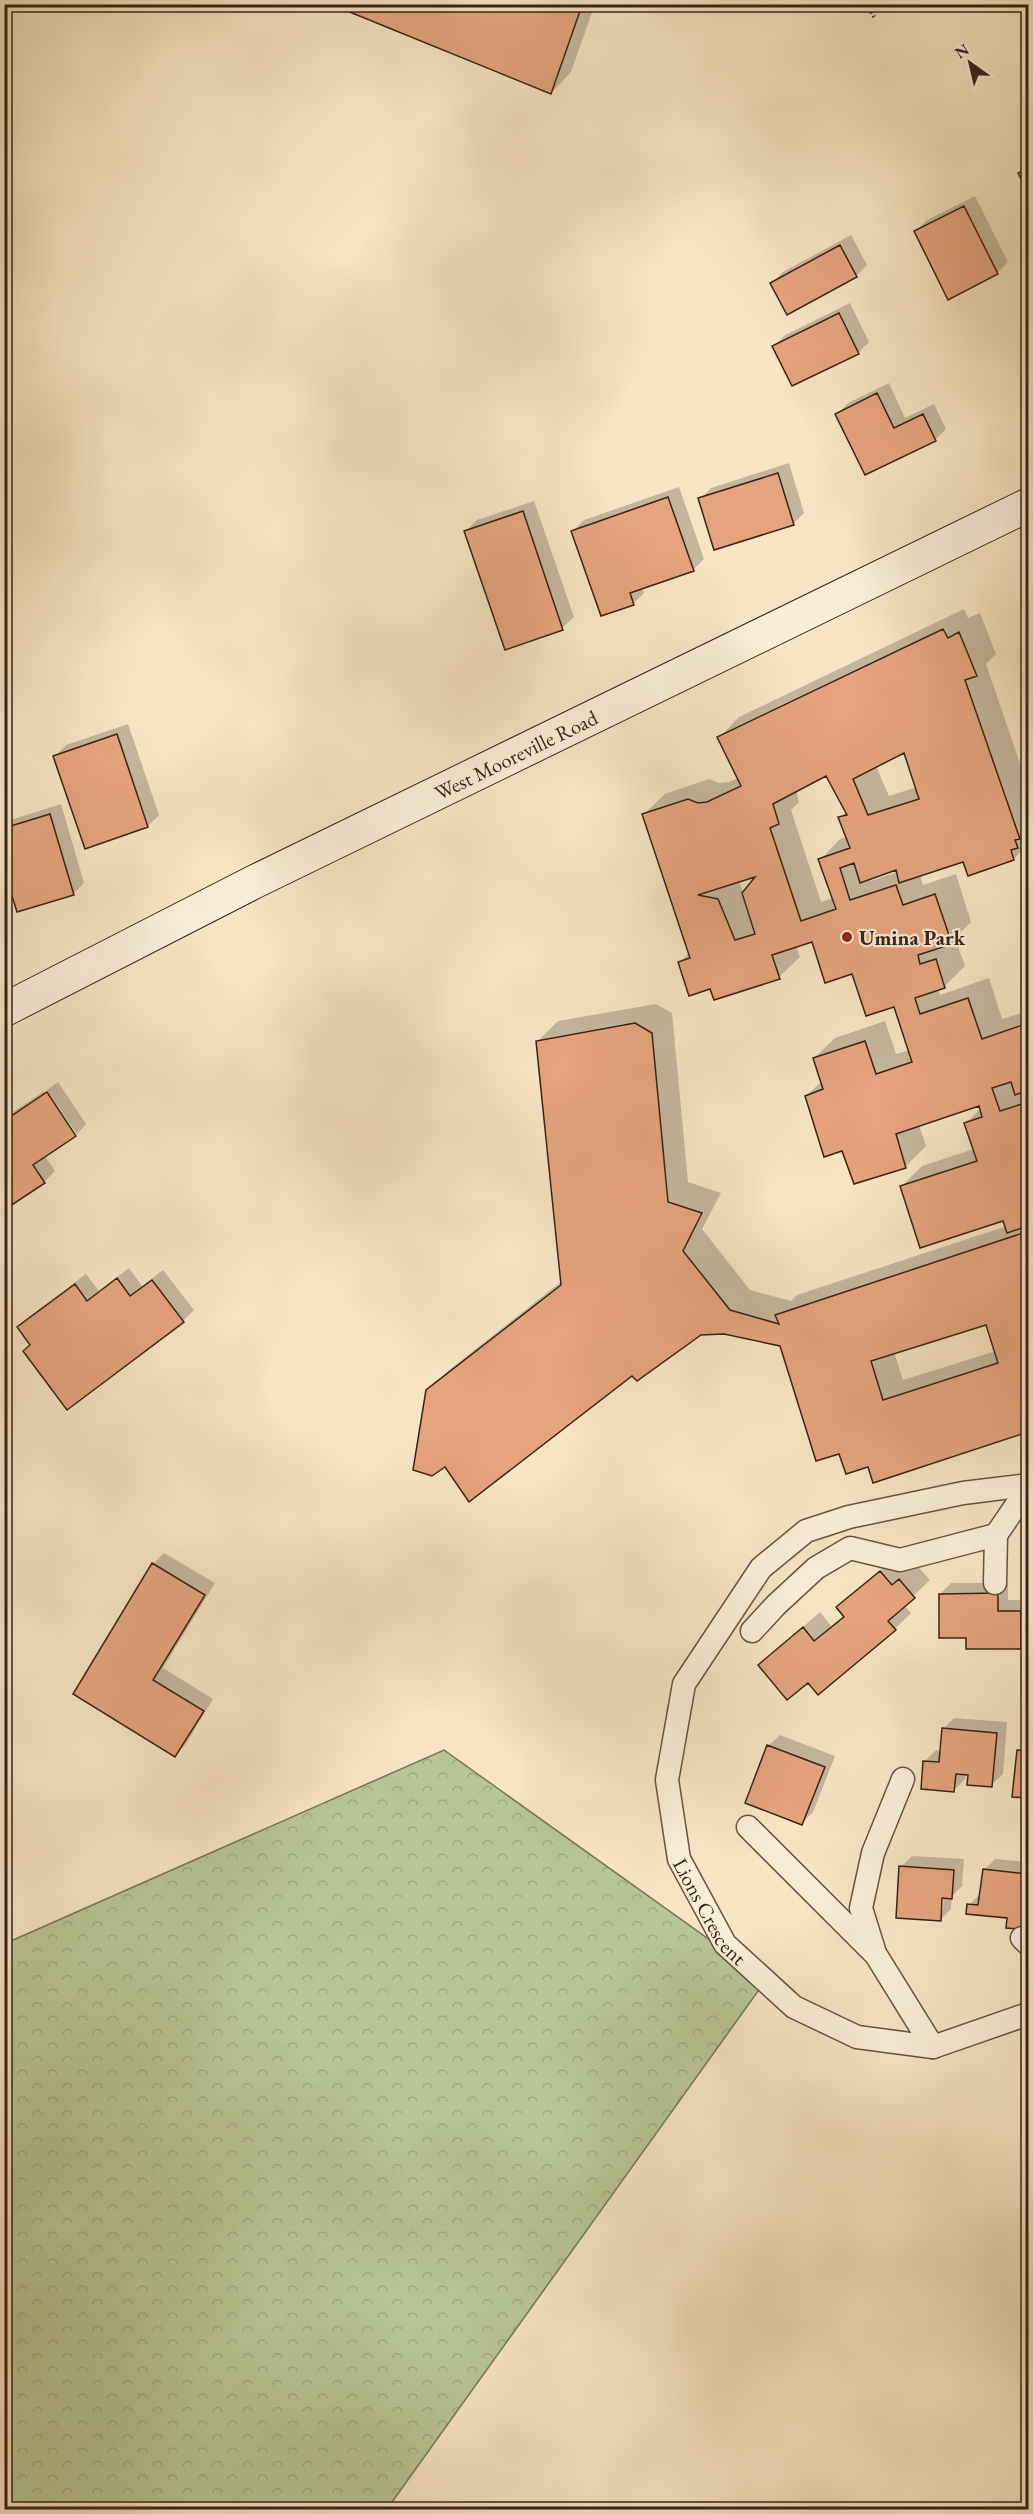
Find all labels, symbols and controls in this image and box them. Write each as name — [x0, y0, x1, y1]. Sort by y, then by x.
north arrow — [940, 33, 1000, 93]
text: N — [951, 39, 973, 63]
street label: West Mooreville Road — [430, 703, 602, 806]
place label: Umina Park — [859, 924, 966, 951]
marker: Umina Park — [840, 930, 854, 944]
street label: Lions Crescent — [667, 1853, 753, 1971]

